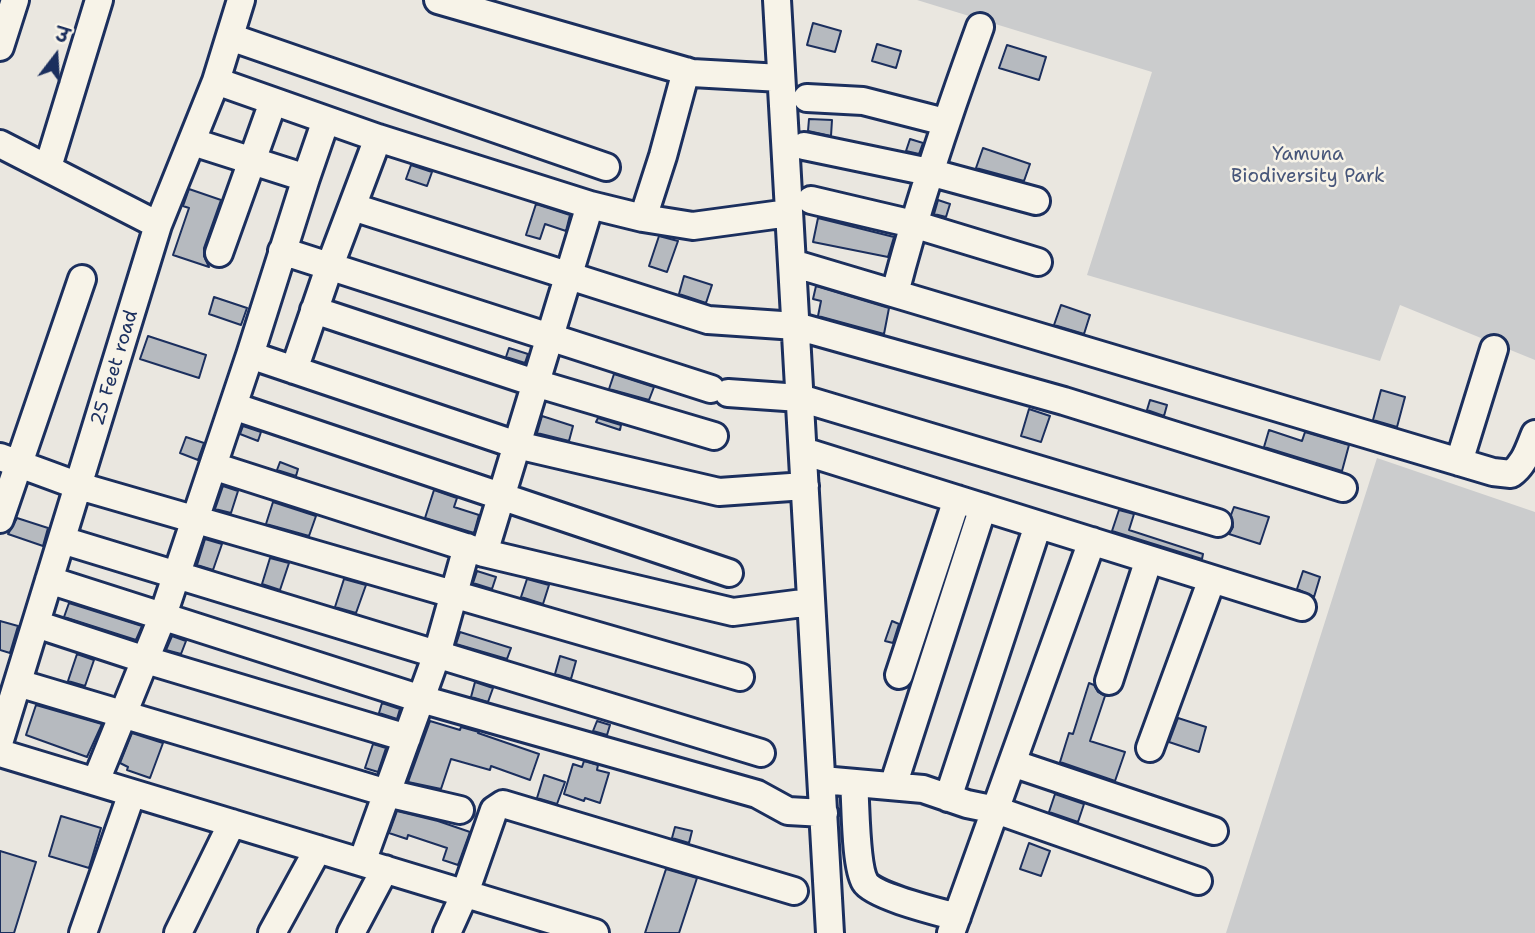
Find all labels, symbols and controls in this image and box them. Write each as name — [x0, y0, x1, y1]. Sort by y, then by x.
north arrow — [21, 21, 91, 91]
text: उ — [53, 22, 72, 49]
park label: Yamuna Biodiversity Park — [1231, 144, 1385, 188]
street label: 25 Feet road — [87, 307, 143, 429]

